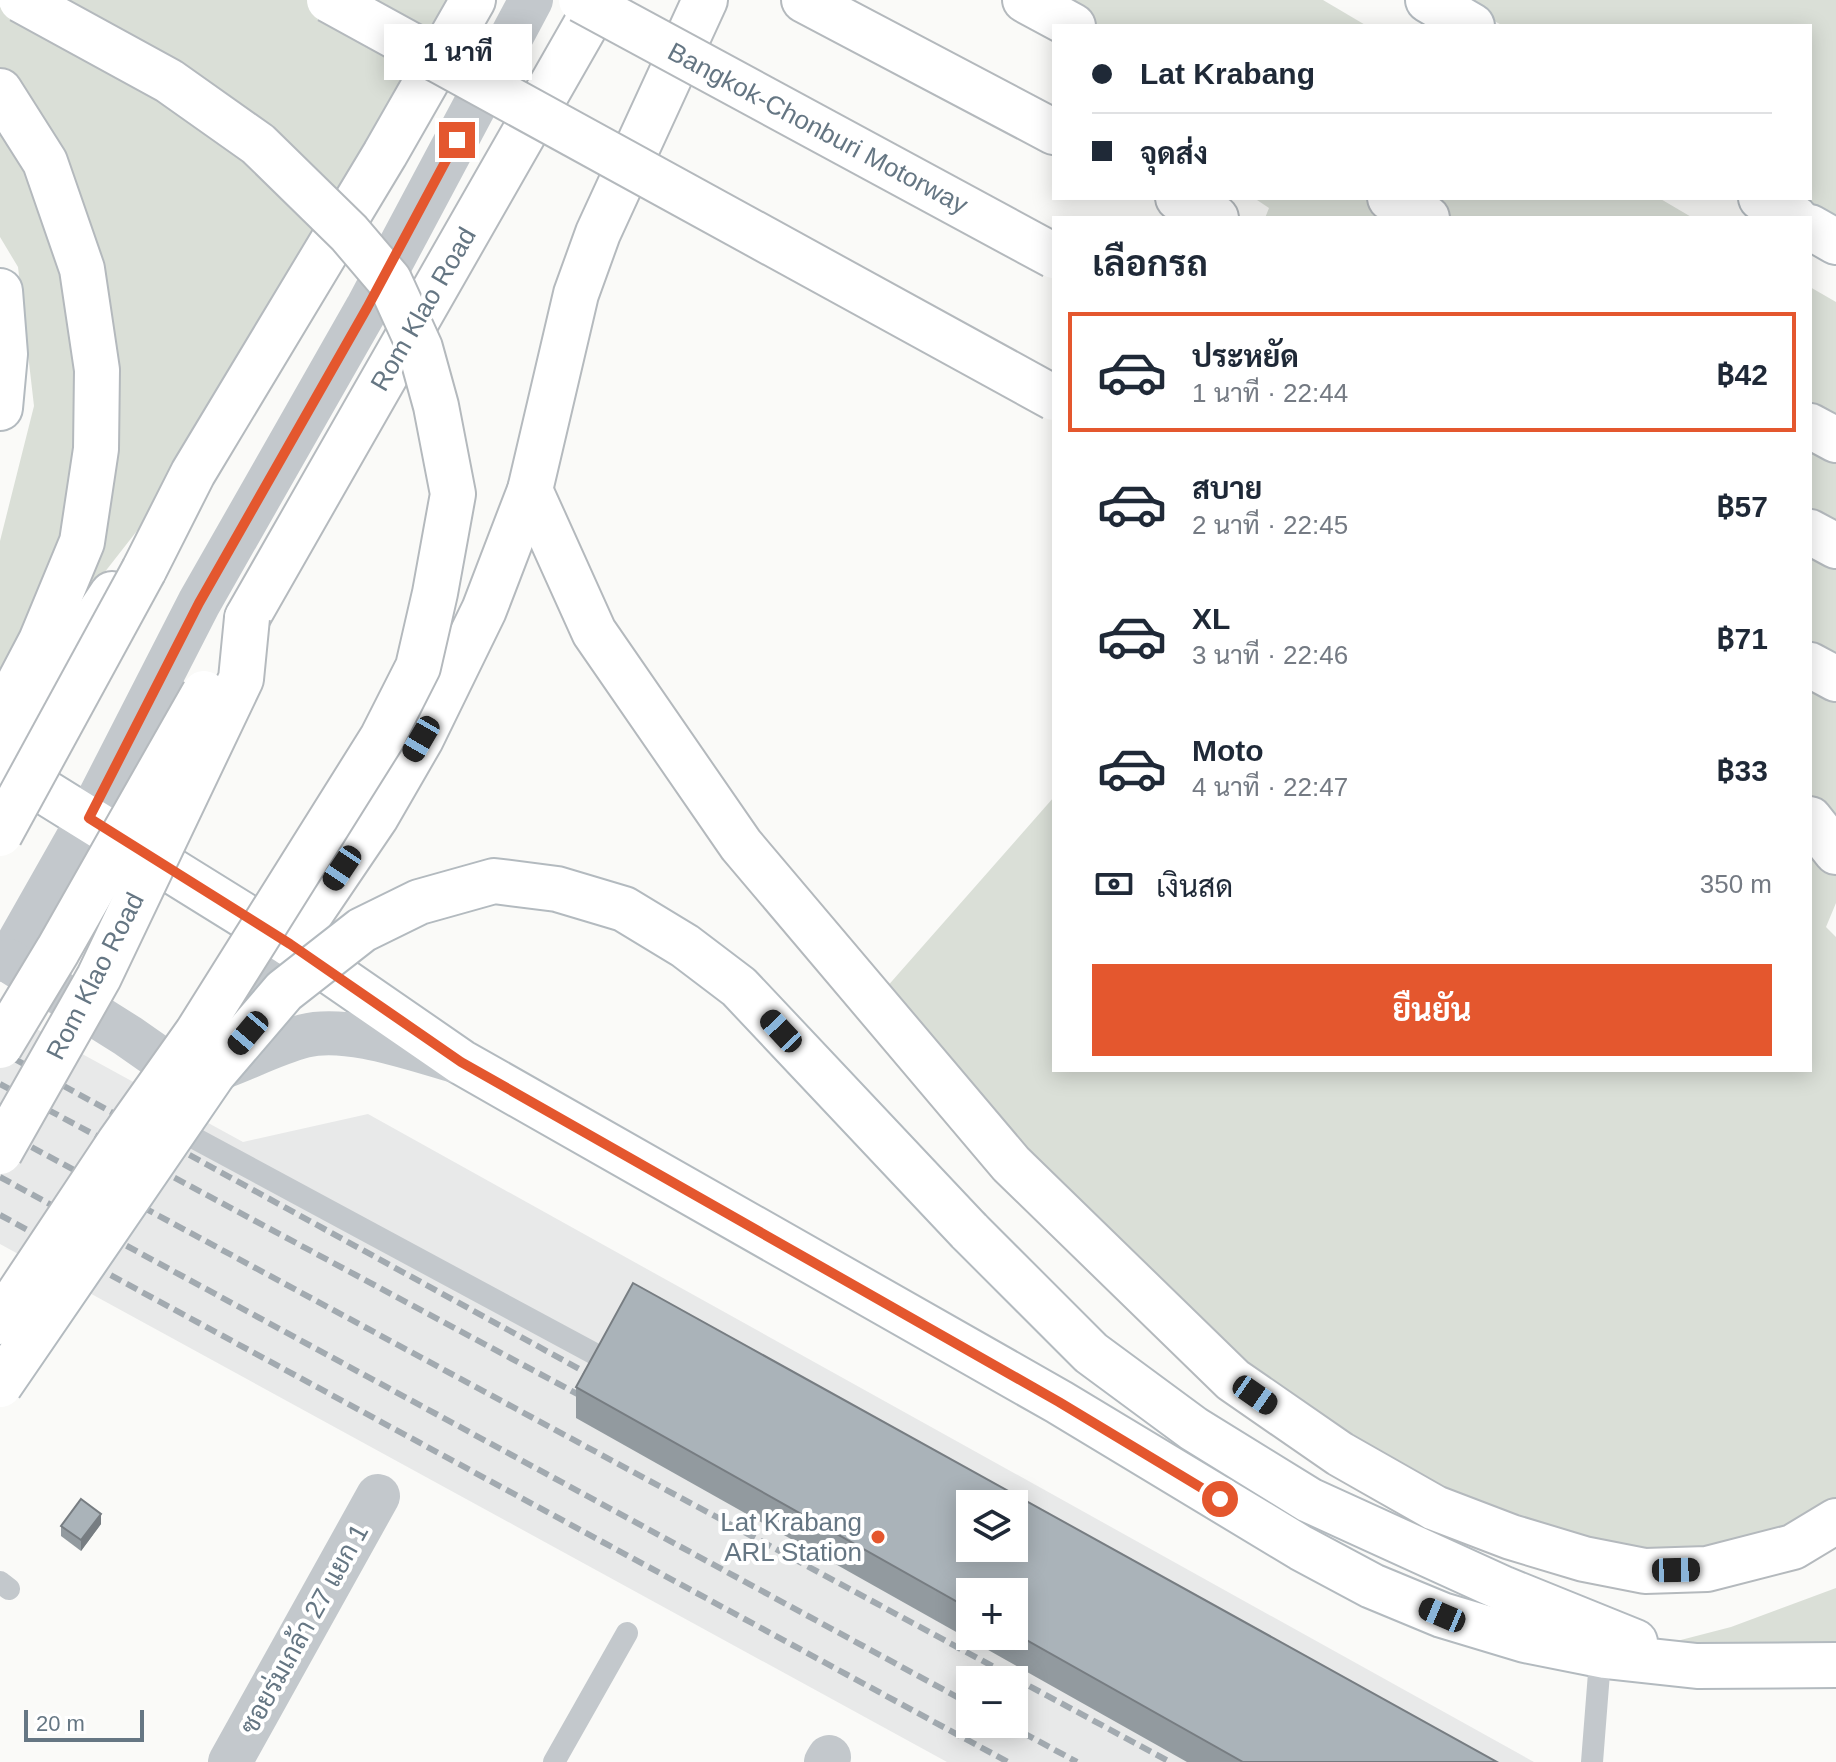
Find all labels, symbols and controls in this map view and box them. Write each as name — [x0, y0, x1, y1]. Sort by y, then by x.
callout: 1 นาที — [383, 24, 531, 80]
street label: Bangkok-Chonburi Motorway — [663, 36, 973, 220]
text: 1 นาที — [423, 37, 493, 67]
text: Lat Krabang — [1140, 57, 1315, 90]
route end — [439, 122, 475, 158]
text: จุดส่ง — [1140, 137, 1208, 170]
street label: Rom Klao Road — [364, 222, 482, 396]
text: เลือกรถ — [1092, 243, 1208, 284]
icon: car — [1096, 336, 1168, 408]
text: ประหยัด — [1192, 340, 1299, 373]
text: ฿42 — [1717, 358, 1768, 391]
text: 1 นาที · 22:44 — [1192, 378, 1348, 408]
icon: car — [1096, 468, 1168, 540]
text: สบาย — [1192, 472, 1262, 505]
text: ฿57 — [1717, 490, 1768, 523]
text: 2 นาที · 22:45 — [1192, 510, 1348, 540]
icon: car — [1096, 600, 1168, 672]
text: XL — [1192, 602, 1230, 635]
text: ฿71 — [1717, 622, 1768, 655]
text: 3 นาที · 22:46 — [1192, 640, 1348, 670]
car — [399, 712, 443, 766]
icon: car — [1096, 732, 1168, 804]
text: Moto — [1192, 734, 1264, 767]
text: ฿33 — [1717, 754, 1768, 787]
text: 4 นาที · 22:47 — [1192, 772, 1348, 802]
car — [319, 841, 365, 895]
icon: cash — [1092, 862, 1136, 906]
text: 350 m — [1700, 869, 1772, 899]
text: เงินสด — [1156, 870, 1233, 903]
street label: Rom Klao Road — [40, 887, 150, 1065]
button: ยืนยัน — [1092, 964, 1772, 1056]
car — [756, 1005, 806, 1057]
car — [223, 1007, 273, 1059]
car — [1228, 1371, 1282, 1419]
route start — [1202, 1481, 1238, 1517]
map controls — [956, 1490, 1028, 1738]
button: layers — [956, 1490, 1028, 1562]
place label: Lat Krabang ARL Station — [720, 1507, 862, 1567]
street label: ซอยร่มเกล้า 27 แยก 1 — [233, 1518, 374, 1739]
marker: Lat Krabang ARL Station — [869, 1528, 887, 1546]
car — [1652, 1558, 1700, 1582]
button: + — [956, 1578, 1028, 1650]
car — [1415, 1595, 1469, 1635]
button: − — [956, 1666, 1028, 1738]
scale bar — [24, 1706, 144, 1742]
text: 20 m — [36, 1711, 85, 1736]

